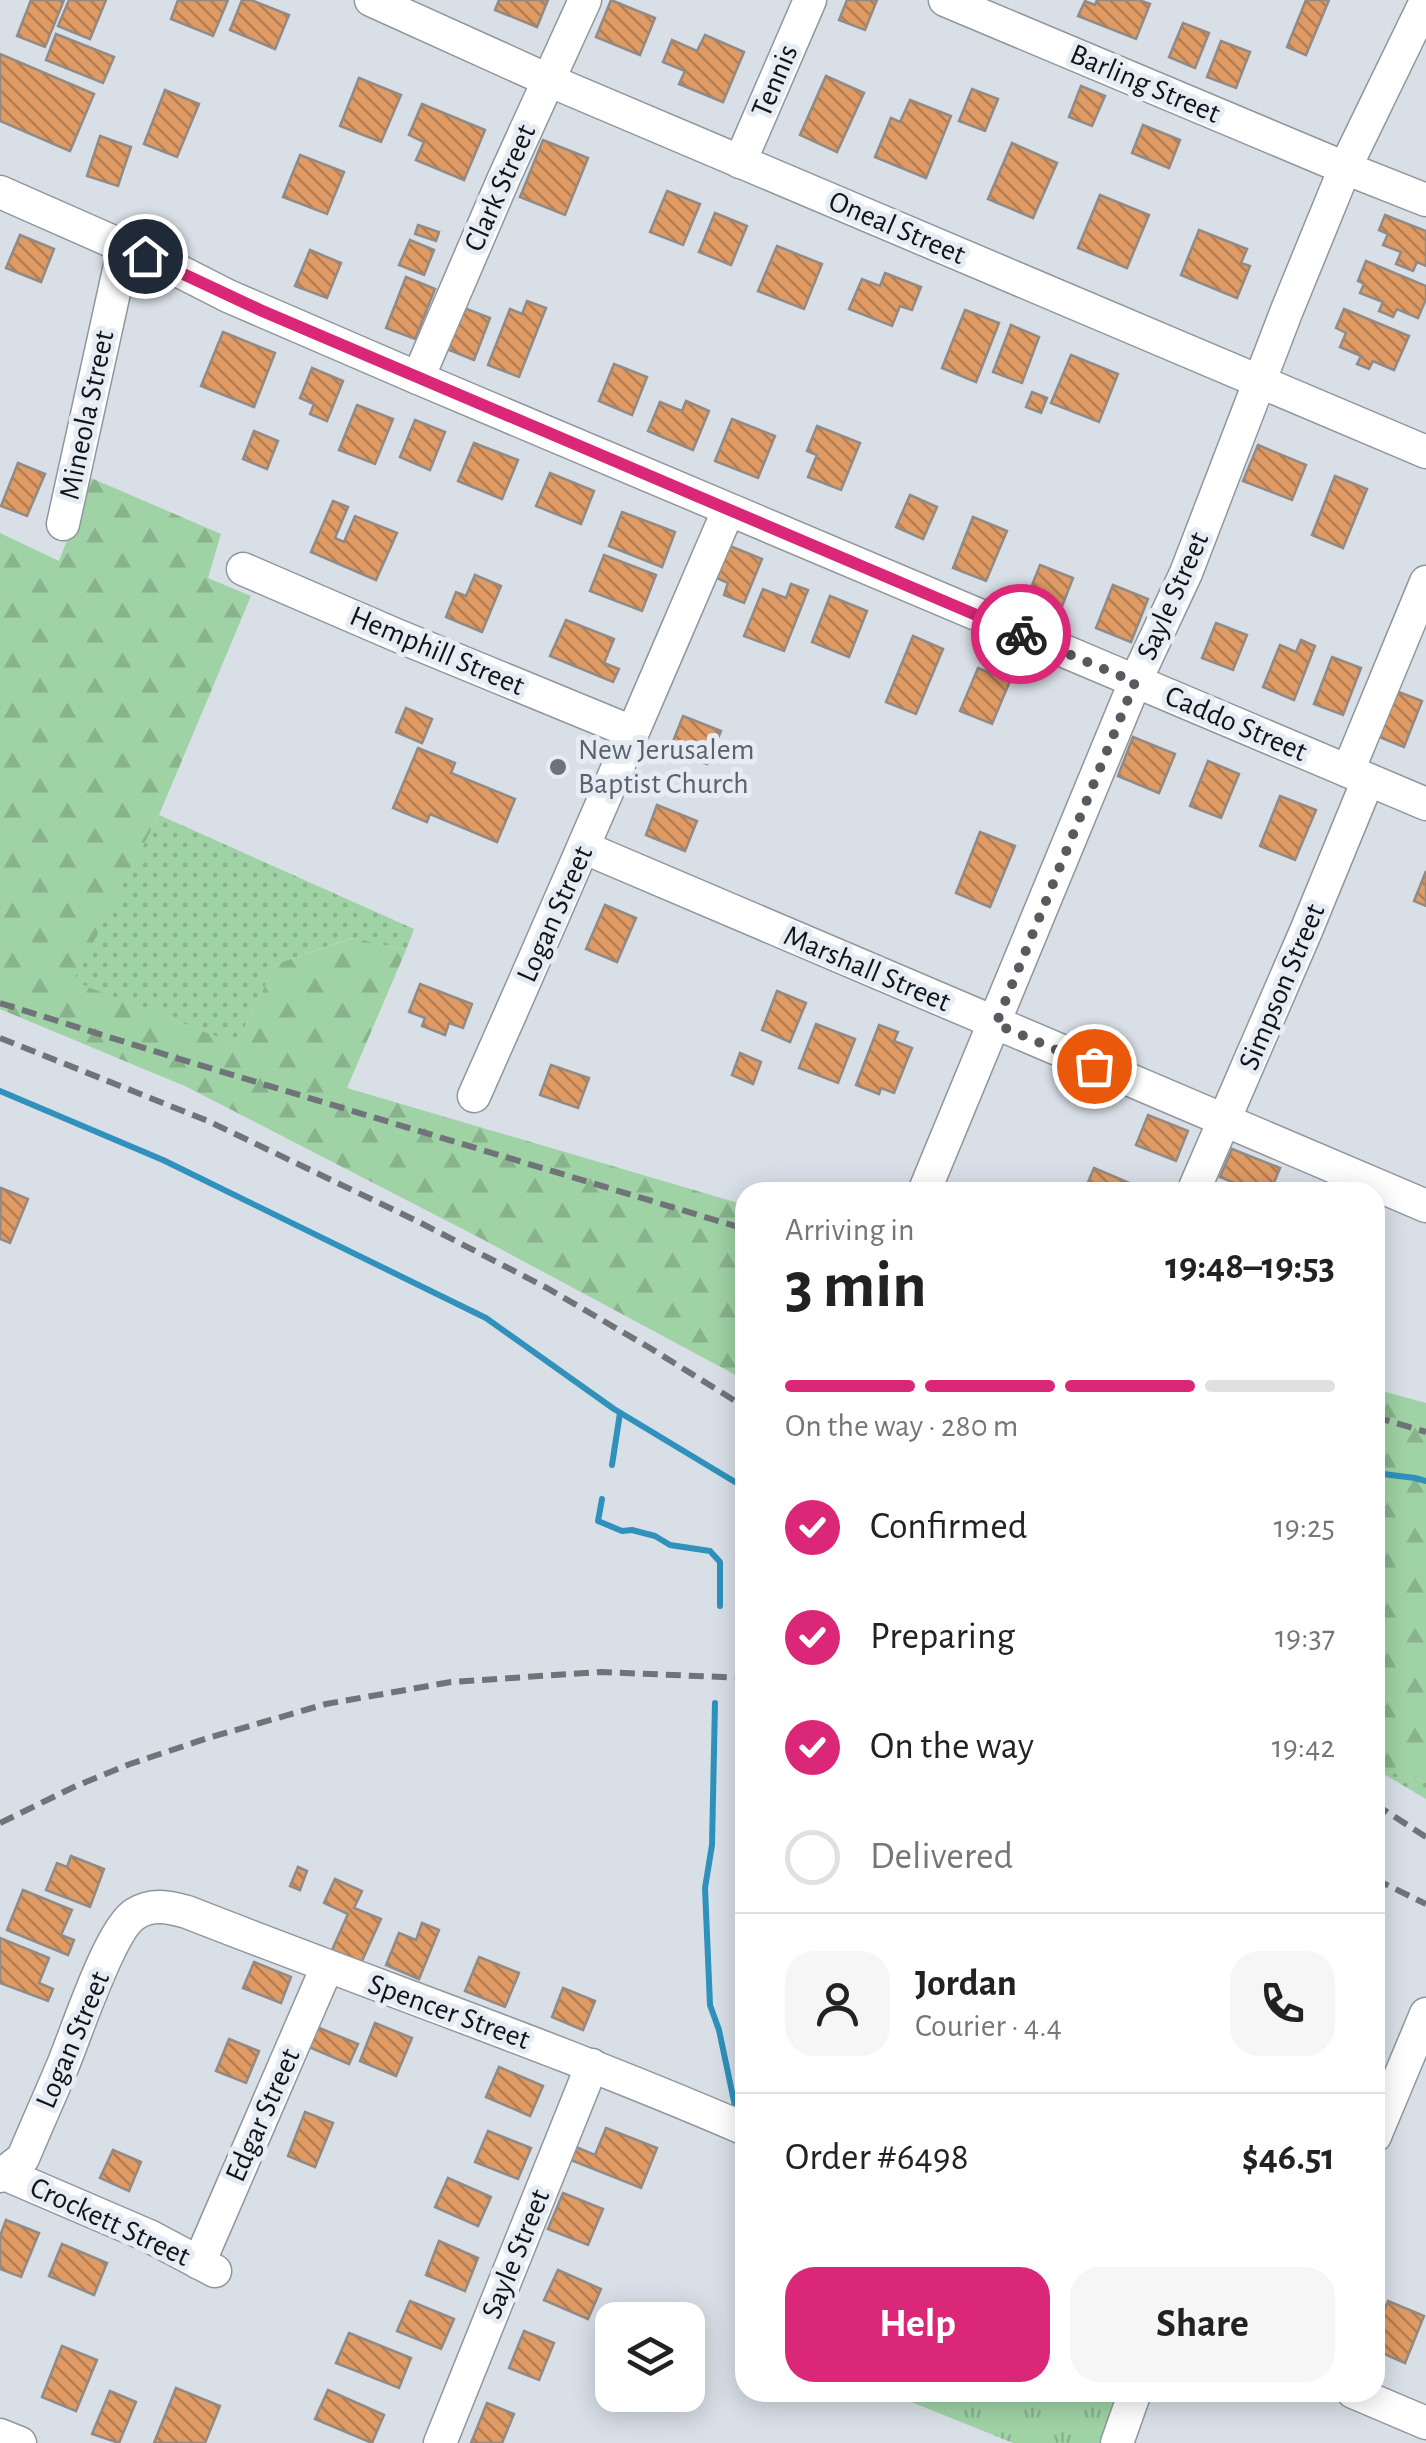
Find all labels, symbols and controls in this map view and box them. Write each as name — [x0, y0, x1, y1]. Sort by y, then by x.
street label: Barling Street — [1066, 39, 1225, 129]
street label: Tennis — [746, 40, 804, 122]
street label: Clark Street — [459, 120, 541, 256]
street label: Oneal Street — [824, 186, 970, 270]
pin — [103, 214, 188, 299]
icon: home — [118, 229, 173, 284]
street label: Mineola Street — [54, 327, 120, 502]
street label: Sayle Street — [1132, 527, 1215, 665]
courier — [971, 584, 1071, 684]
street label: Hemphill Street — [345, 601, 529, 701]
icon: bike — [994, 607, 1049, 662]
street label: Caddo Street — [1161, 681, 1312, 767]
place label: New Jerusalem Baptist Church — [578, 735, 755, 799]
marker: New Jerusalem Baptist Church — [547, 756, 569, 778]
street label: Logan Street — [512, 841, 598, 987]
street label: Simpson Street — [1234, 899, 1331, 1074]
street label: Marshall Street — [779, 920, 955, 1018]
pin — [1052, 1024, 1137, 1109]
icon: bag — [1067, 1039, 1122, 1094]
text: Arriving in — [785, 1214, 914, 1246]
text: 19:48–19:53 — [1165, 1248, 1335, 1286]
text: 3 min — [785, 1254, 927, 1319]
text: On the way · 280 m — [785, 1410, 1018, 1442]
icon: check — [785, 1500, 840, 1555]
text: Confirmed — [870, 1508, 1027, 1546]
text: 19:25 — [1274, 1511, 1335, 1543]
icon: check — [785, 1610, 840, 1665]
text: Preparing — [870, 1618, 1015, 1656]
text: 19:37 — [1275, 1621, 1335, 1653]
icon: check — [785, 1720, 840, 1775]
text: On the way — [870, 1728, 1034, 1766]
text: 19:42 — [1272, 1731, 1335, 1763]
text: Delivered — [870, 1838, 1013, 1876]
button: person — [785, 1951, 890, 2056]
button: phone — [1230, 1951, 1335, 2056]
text: Jordan — [915, 1965, 1017, 2003]
street label: Logan Street — [31, 1967, 115, 2113]
street label: Spencer Street — [364, 1969, 534, 2055]
text: Courier · 4.4 — [915, 2010, 1062, 2042]
street label: Edgar Street — [220, 2044, 306, 2186]
text: Order #6498 — [785, 2139, 969, 2177]
text: $46.51 — [1242, 2139, 1335, 2177]
street label: Crockett Street — [25, 2172, 195, 2272]
street label: Sayle Street — [476, 2185, 556, 2323]
button: Help — [785, 2267, 1050, 2382]
button: Share — [1070, 2267, 1335, 2382]
map controls — [595, 2302, 705, 2412]
button: layers — [595, 2302, 705, 2412]

